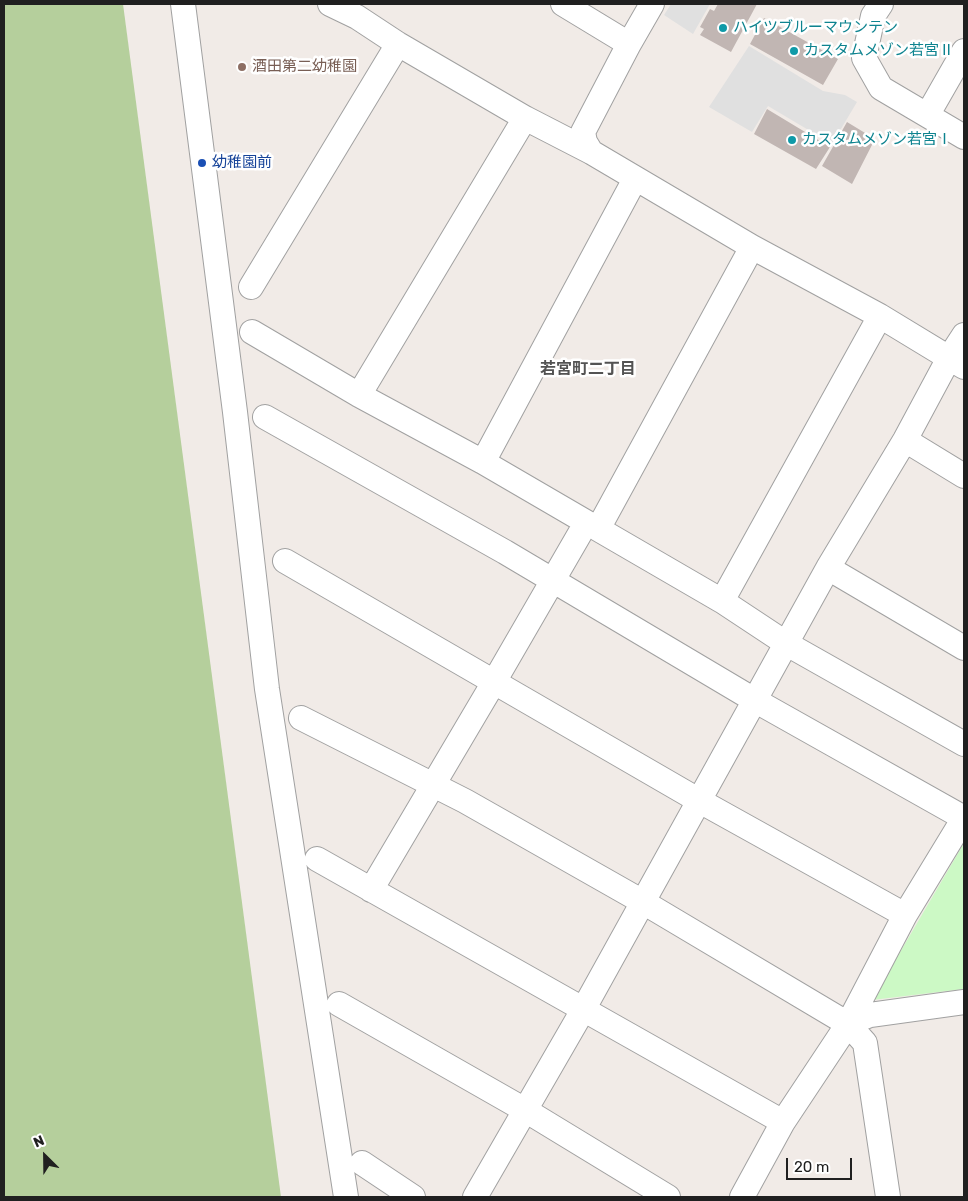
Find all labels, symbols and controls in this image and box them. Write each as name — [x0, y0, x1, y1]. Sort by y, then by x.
place label: ハイツブルーマウンテン — [733, 19, 898, 37]
marker: ハイツブルーマウンテン — [717, 22, 729, 34]
place label: カスタムメゾン若宮Ⅱ — [804, 42, 954, 60]
marker: カスタムメゾン若宮Ⅱ — [788, 45, 800, 57]
place label: 酒田第二幼稚園 — [252, 58, 357, 76]
marker: 酒田第二幼稚園 — [236, 61, 248, 73]
place label: カスタムメゾン若宮Ⅰ — [802, 131, 952, 149]
marker: カスタムメゾン若宮Ⅰ — [786, 134, 798, 146]
place label: 幼稚園前 — [212, 154, 272, 172]
marker: 幼稚園前 — [196, 157, 208, 169]
district label: 若宮町二丁目 — [540, 359, 636, 379]
north arrow — [20, 1131, 70, 1181]
text: N — [31, 1132, 47, 1152]
scale bar — [788, 1148, 854, 1180]
text: 20 m — [794, 1158, 829, 1176]

